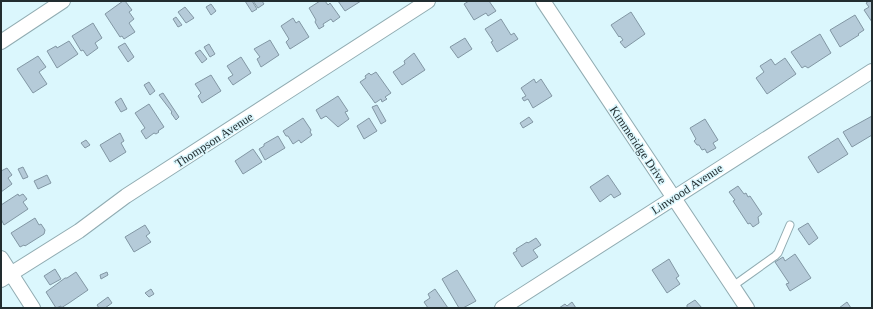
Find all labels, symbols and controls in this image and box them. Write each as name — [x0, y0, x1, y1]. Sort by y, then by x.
street label: Kimmeridge Drive — [607, 103, 669, 187]
street label: Thompson Avenue — [172, 110, 256, 170]
street label: Linwood Avenue — [649, 161, 725, 217]

